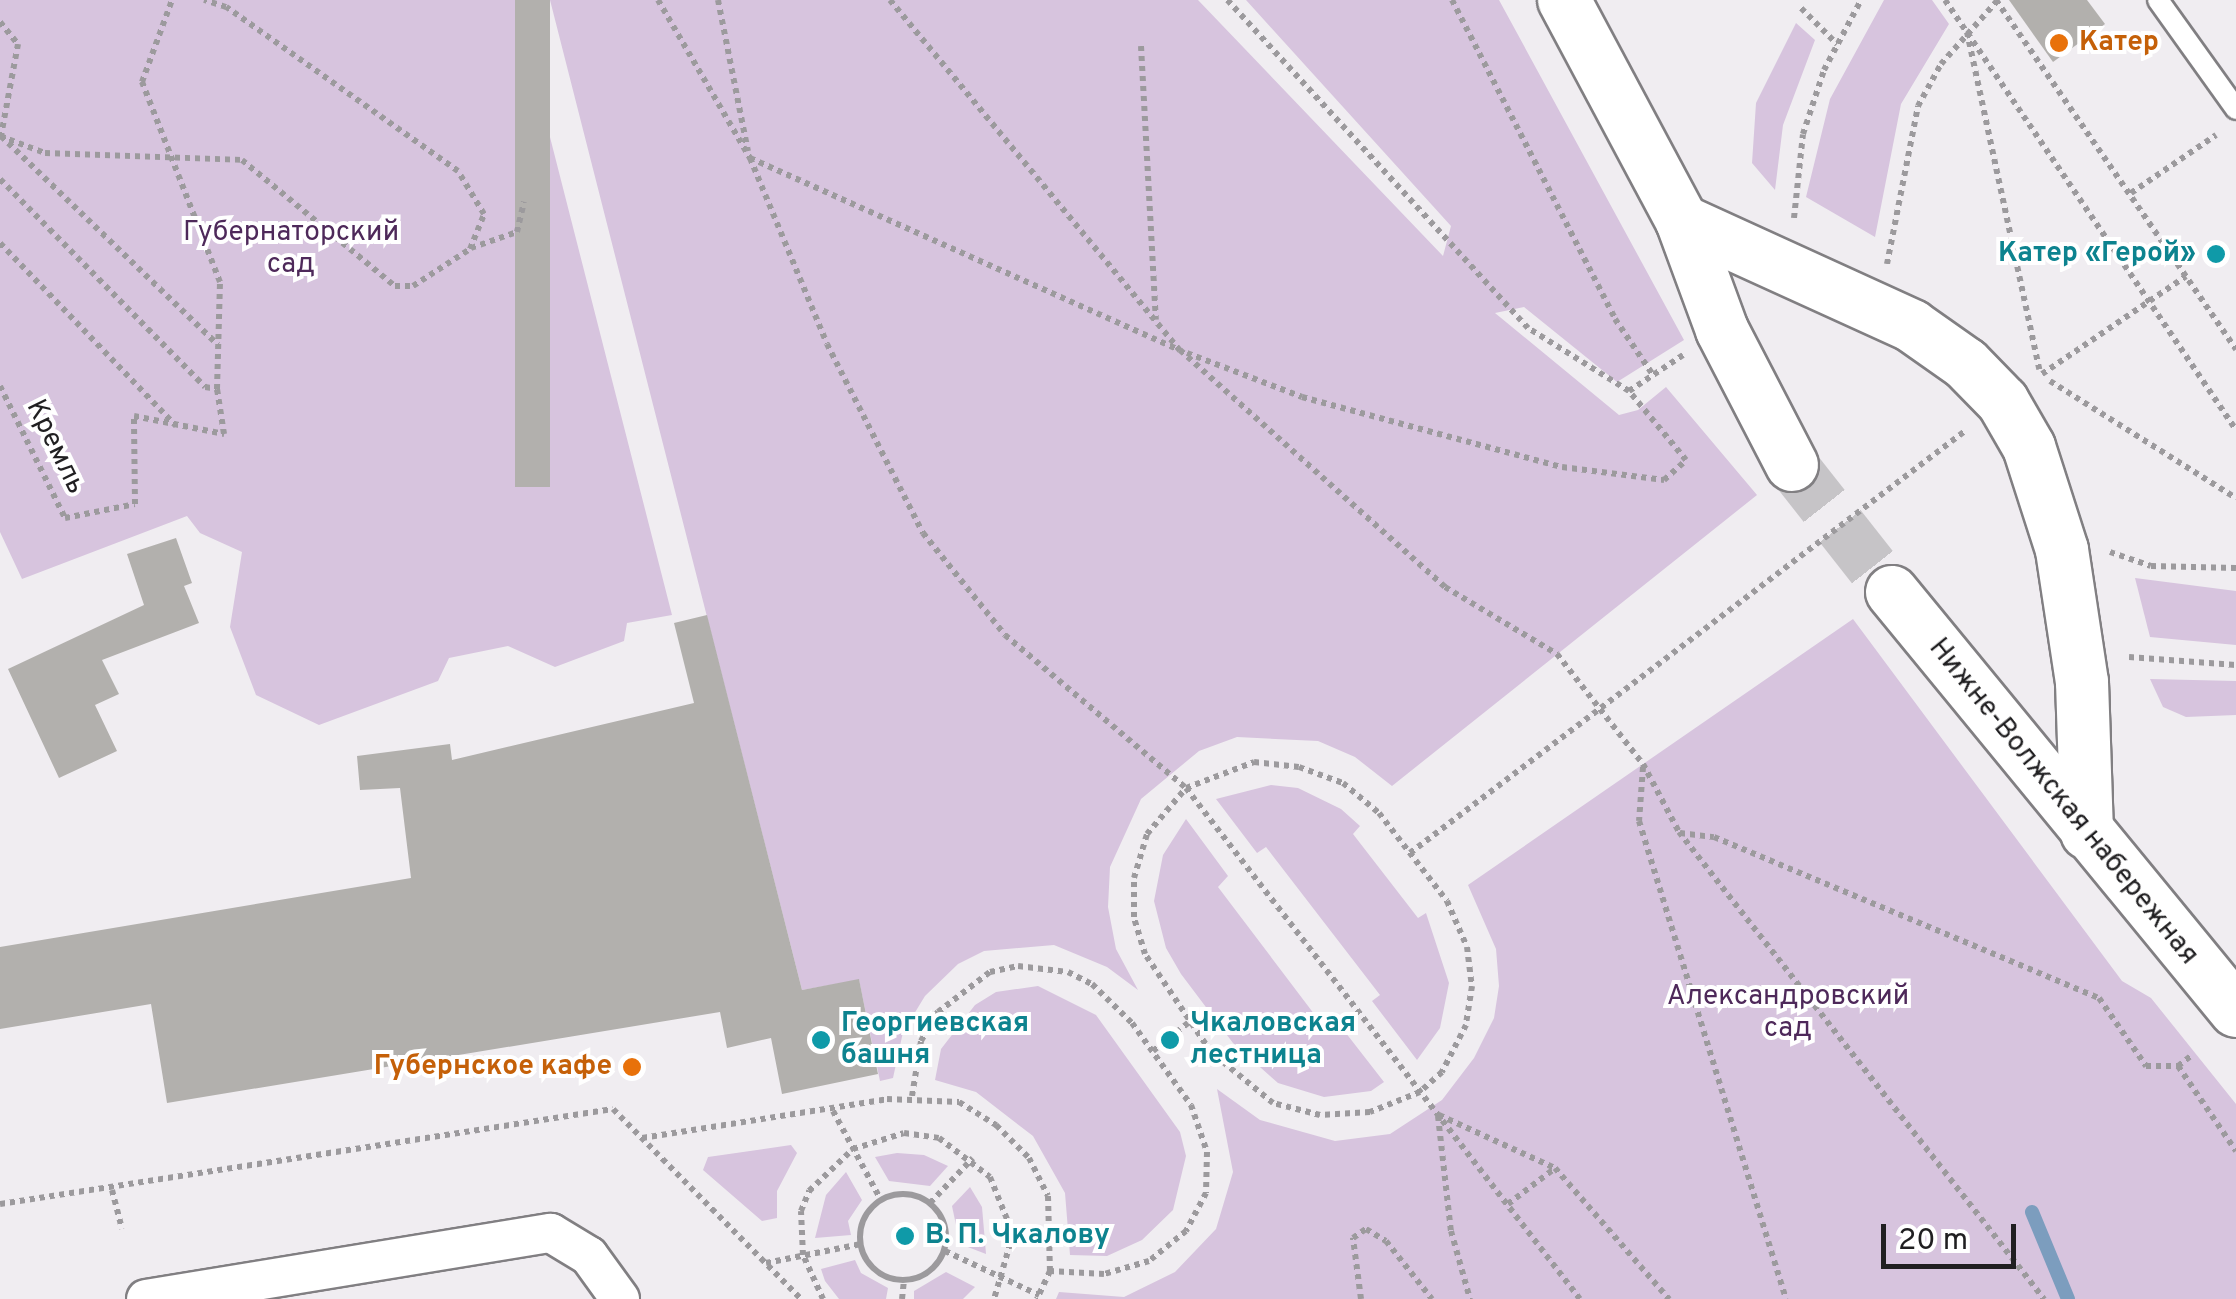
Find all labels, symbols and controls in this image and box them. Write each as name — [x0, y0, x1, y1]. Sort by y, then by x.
place label: Катер — [2079, 26, 2159, 60]
marker: Катер — [2048, 32, 2070, 54]
park label: Губернаторский сад — [183, 216, 399, 282]
place label: Катер «Герой» — [1998, 237, 2196, 271]
marker: Катер «Герой» — [2205, 243, 2227, 265]
street label: Кремль — [18, 394, 92, 500]
street label: Нижне-Волжская набережная — [1921, 632, 2205, 972]
park label: Александровский сад — [1667, 980, 1909, 1046]
place label: Георгиевская башня — [841, 1007, 1029, 1073]
place label: Чкаловская лестница — [1190, 1007, 1356, 1073]
marker: Георгиевская башня — [810, 1029, 832, 1051]
marker: Чкаловская лестница — [1159, 1029, 1181, 1051]
place label: Губернское кафе — [374, 1050, 612, 1084]
marker: Губернское кафе — [621, 1056, 643, 1078]
scale bar — [1886, 1204, 2021, 1266]
place label: В. П. Чкалову — [925, 1219, 1110, 1253]
text: 20 m — [1898, 1223, 1968, 1260]
marker: В. П. Чкалову — [894, 1225, 916, 1247]

